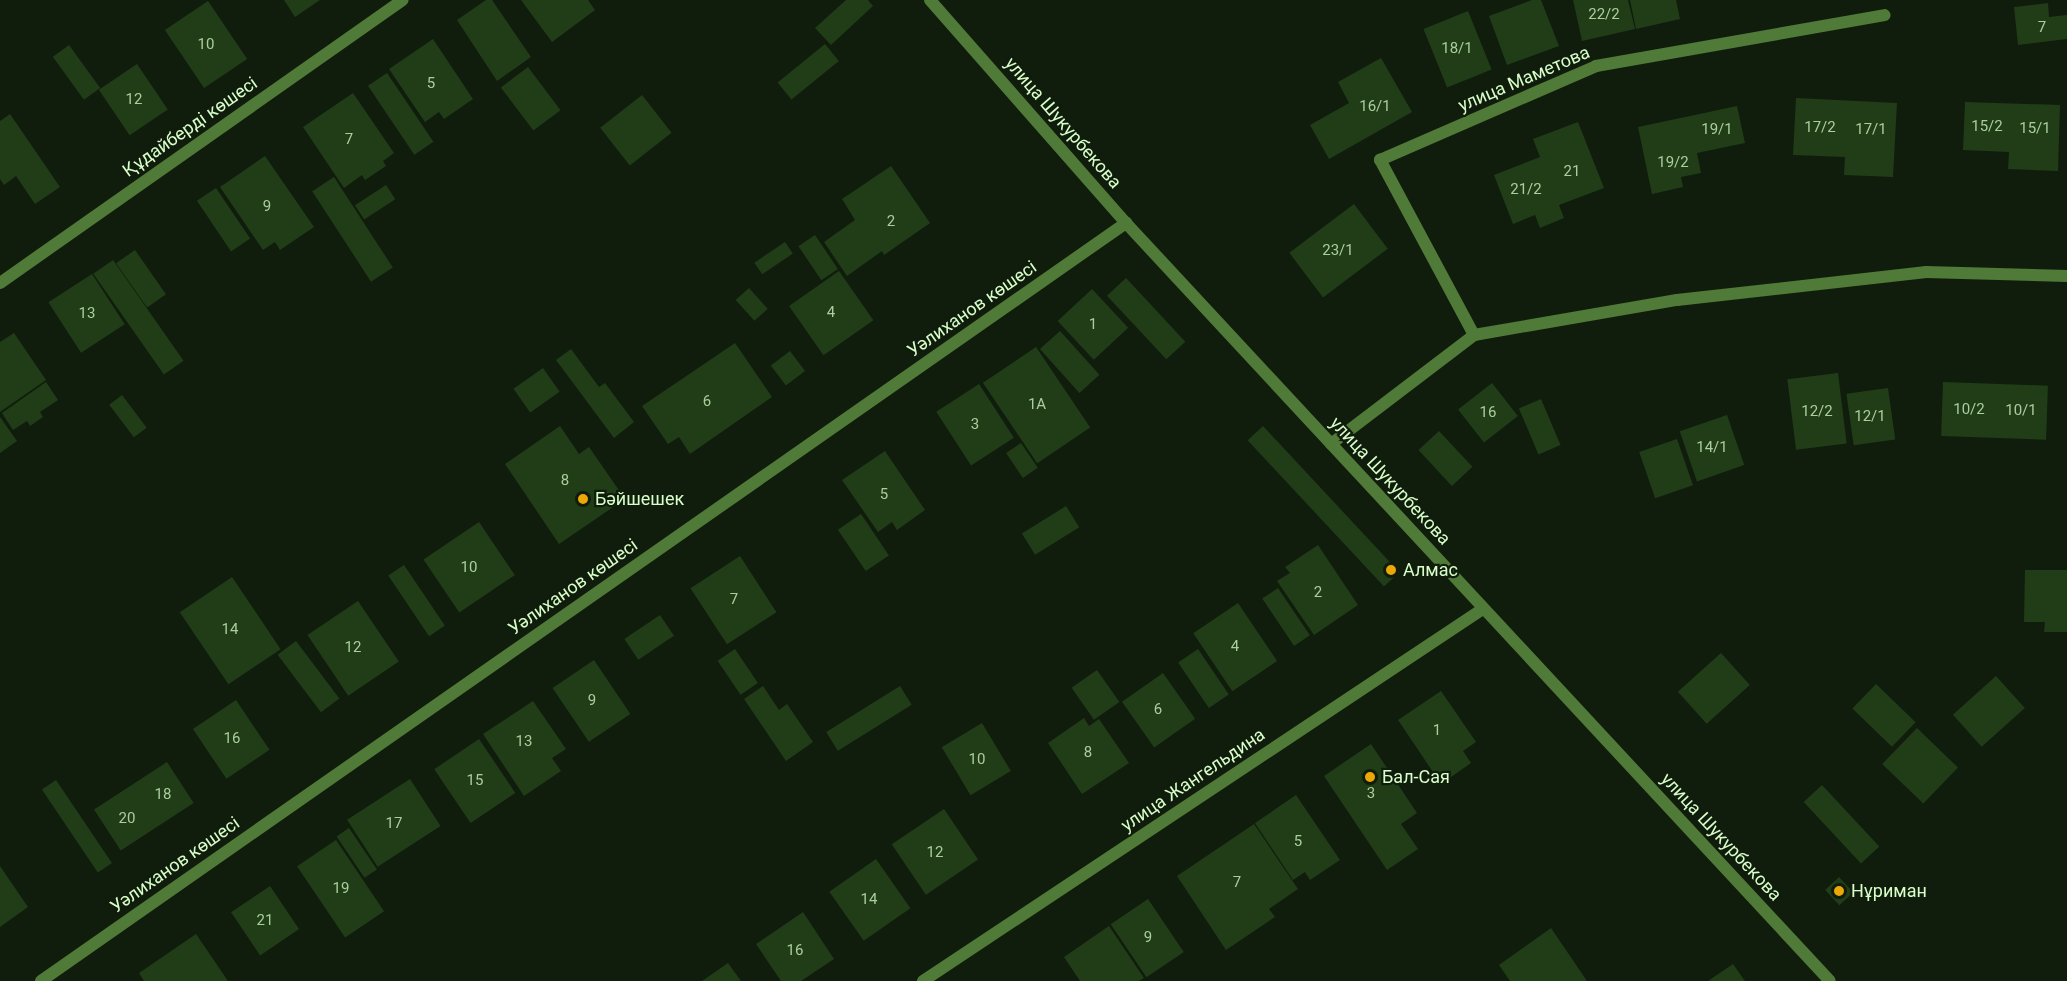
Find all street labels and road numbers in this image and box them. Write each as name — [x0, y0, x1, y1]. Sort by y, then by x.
street label: улица Маметова — [1455, 42, 1593, 116]
street label: улица Шукурбекова — [1000, 53, 1126, 193]
street label: Құдайберді көшесі — [118, 72, 262, 182]
street label: Уәлиханов көшесі — [903, 256, 1041, 362]
street label: улица Шукурбекова — [1325, 413, 1455, 549]
street label: Уәлиханов көшесі — [504, 534, 642, 640]
street label: улица Жангельдина — [1117, 724, 1269, 836]
street label: улица Шукурбекова — [1656, 769, 1786, 905]
street label: Уәлиханов көшесі — [106, 812, 244, 918]

